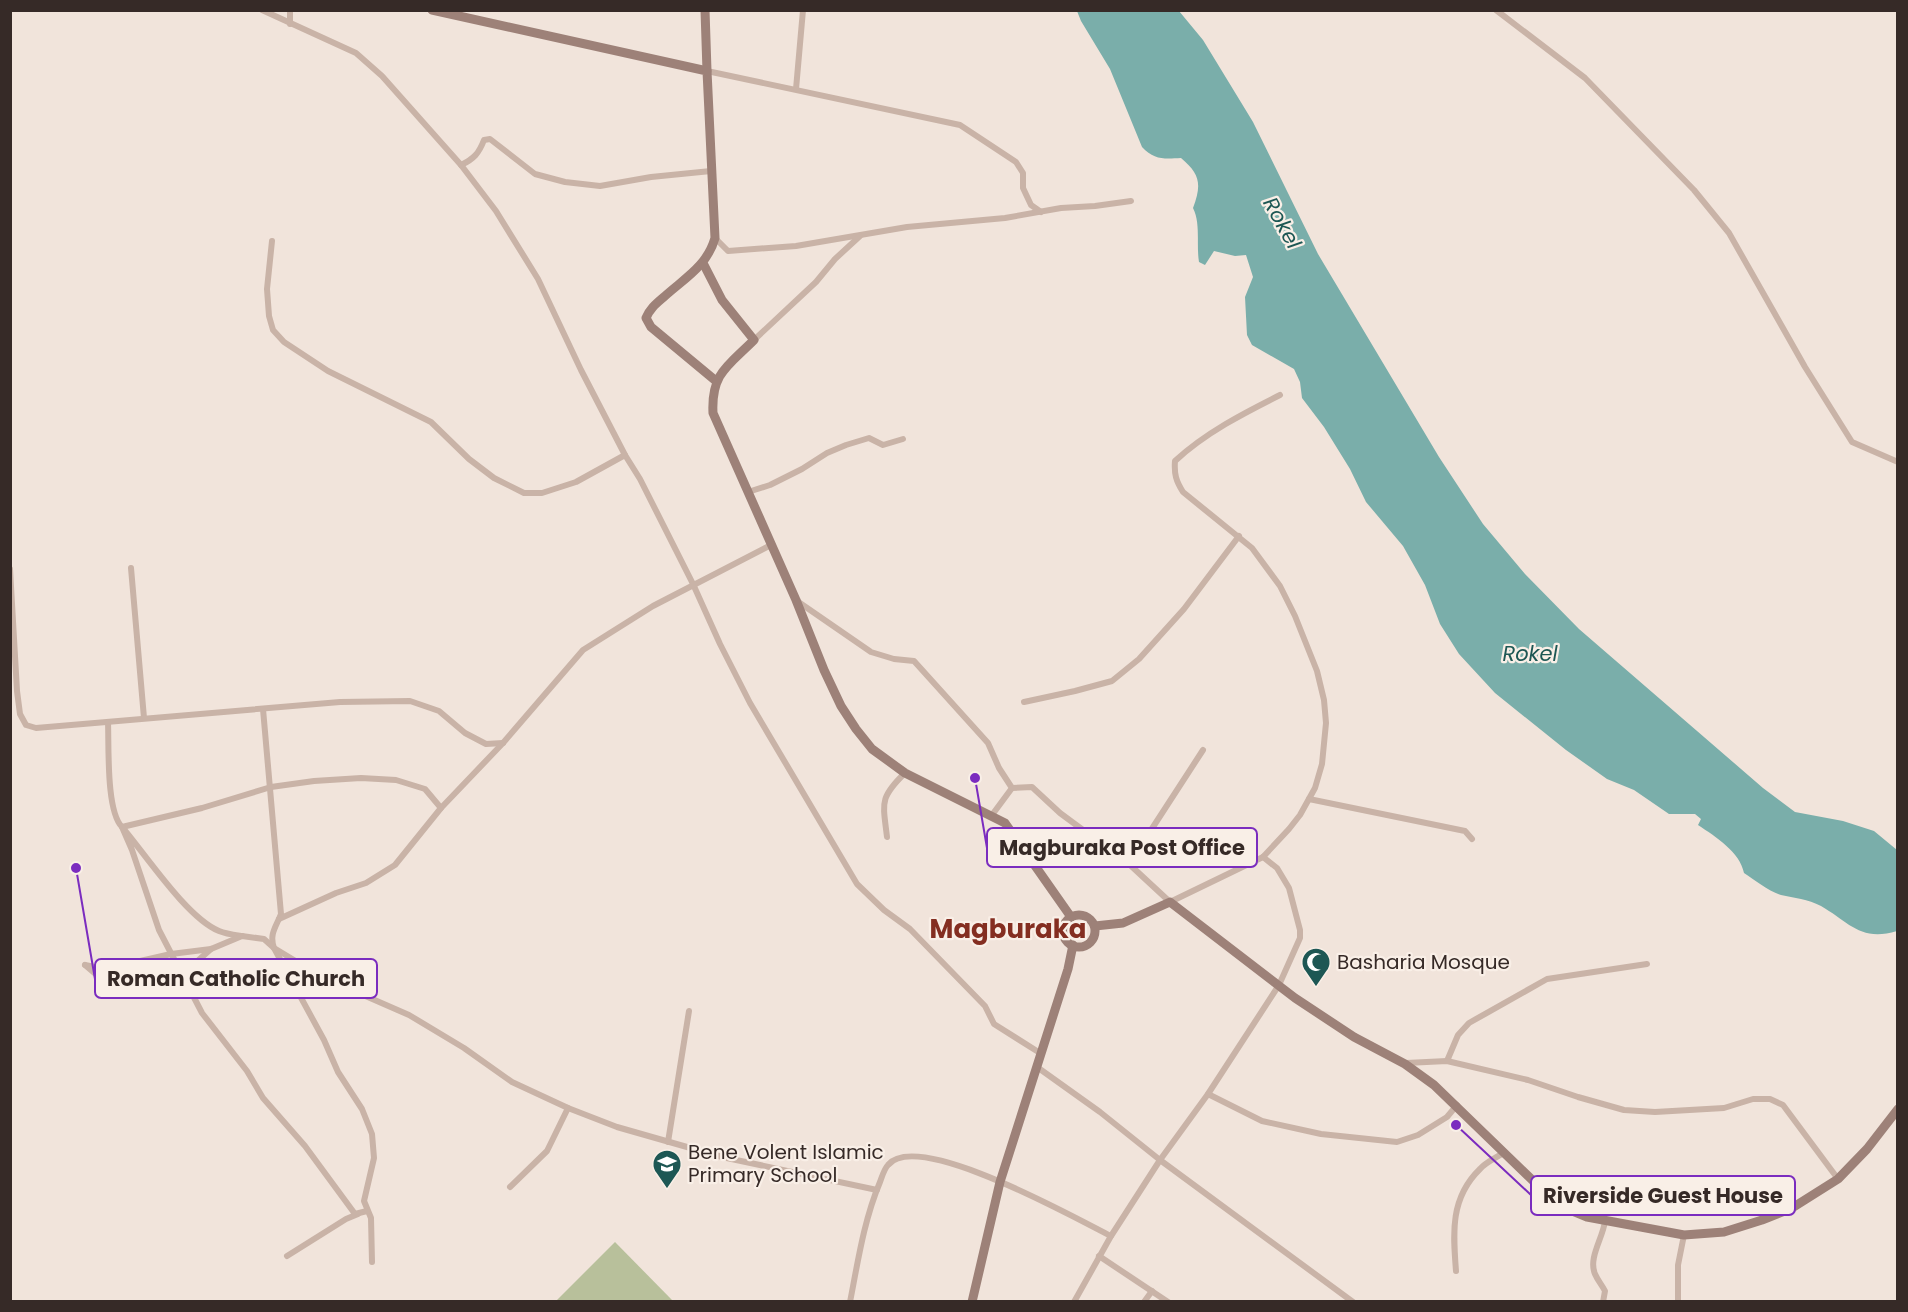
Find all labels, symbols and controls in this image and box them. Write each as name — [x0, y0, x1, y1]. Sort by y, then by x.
water label: Rokel — [1256, 192, 1309, 255]
water label: Rokel — [1502, 639, 1558, 668]
callout: Magburaka Post Office — [987, 828, 1257, 867]
text: Magburaka Post Office — [999, 833, 1245, 862]
district label: Magburaka — [930, 911, 1086, 947]
mosque icon: Basharia Mosque — [1300, 946, 1332, 988]
place label: Basharia Mosque — [1337, 948, 1510, 976]
callout: Roman Catholic Church — [95, 959, 377, 998]
text: Roman Catholic Church — [107, 964, 365, 993]
place label: Bene Volent Islamic Primary School — [688, 1138, 884, 1189]
school or university icon: Bene Volent Islamic Primary School — [651, 1148, 683, 1190]
callout: Riverside Guest House — [1531, 1176, 1795, 1215]
text: Riverside Guest House — [1543, 1181, 1783, 1210]

